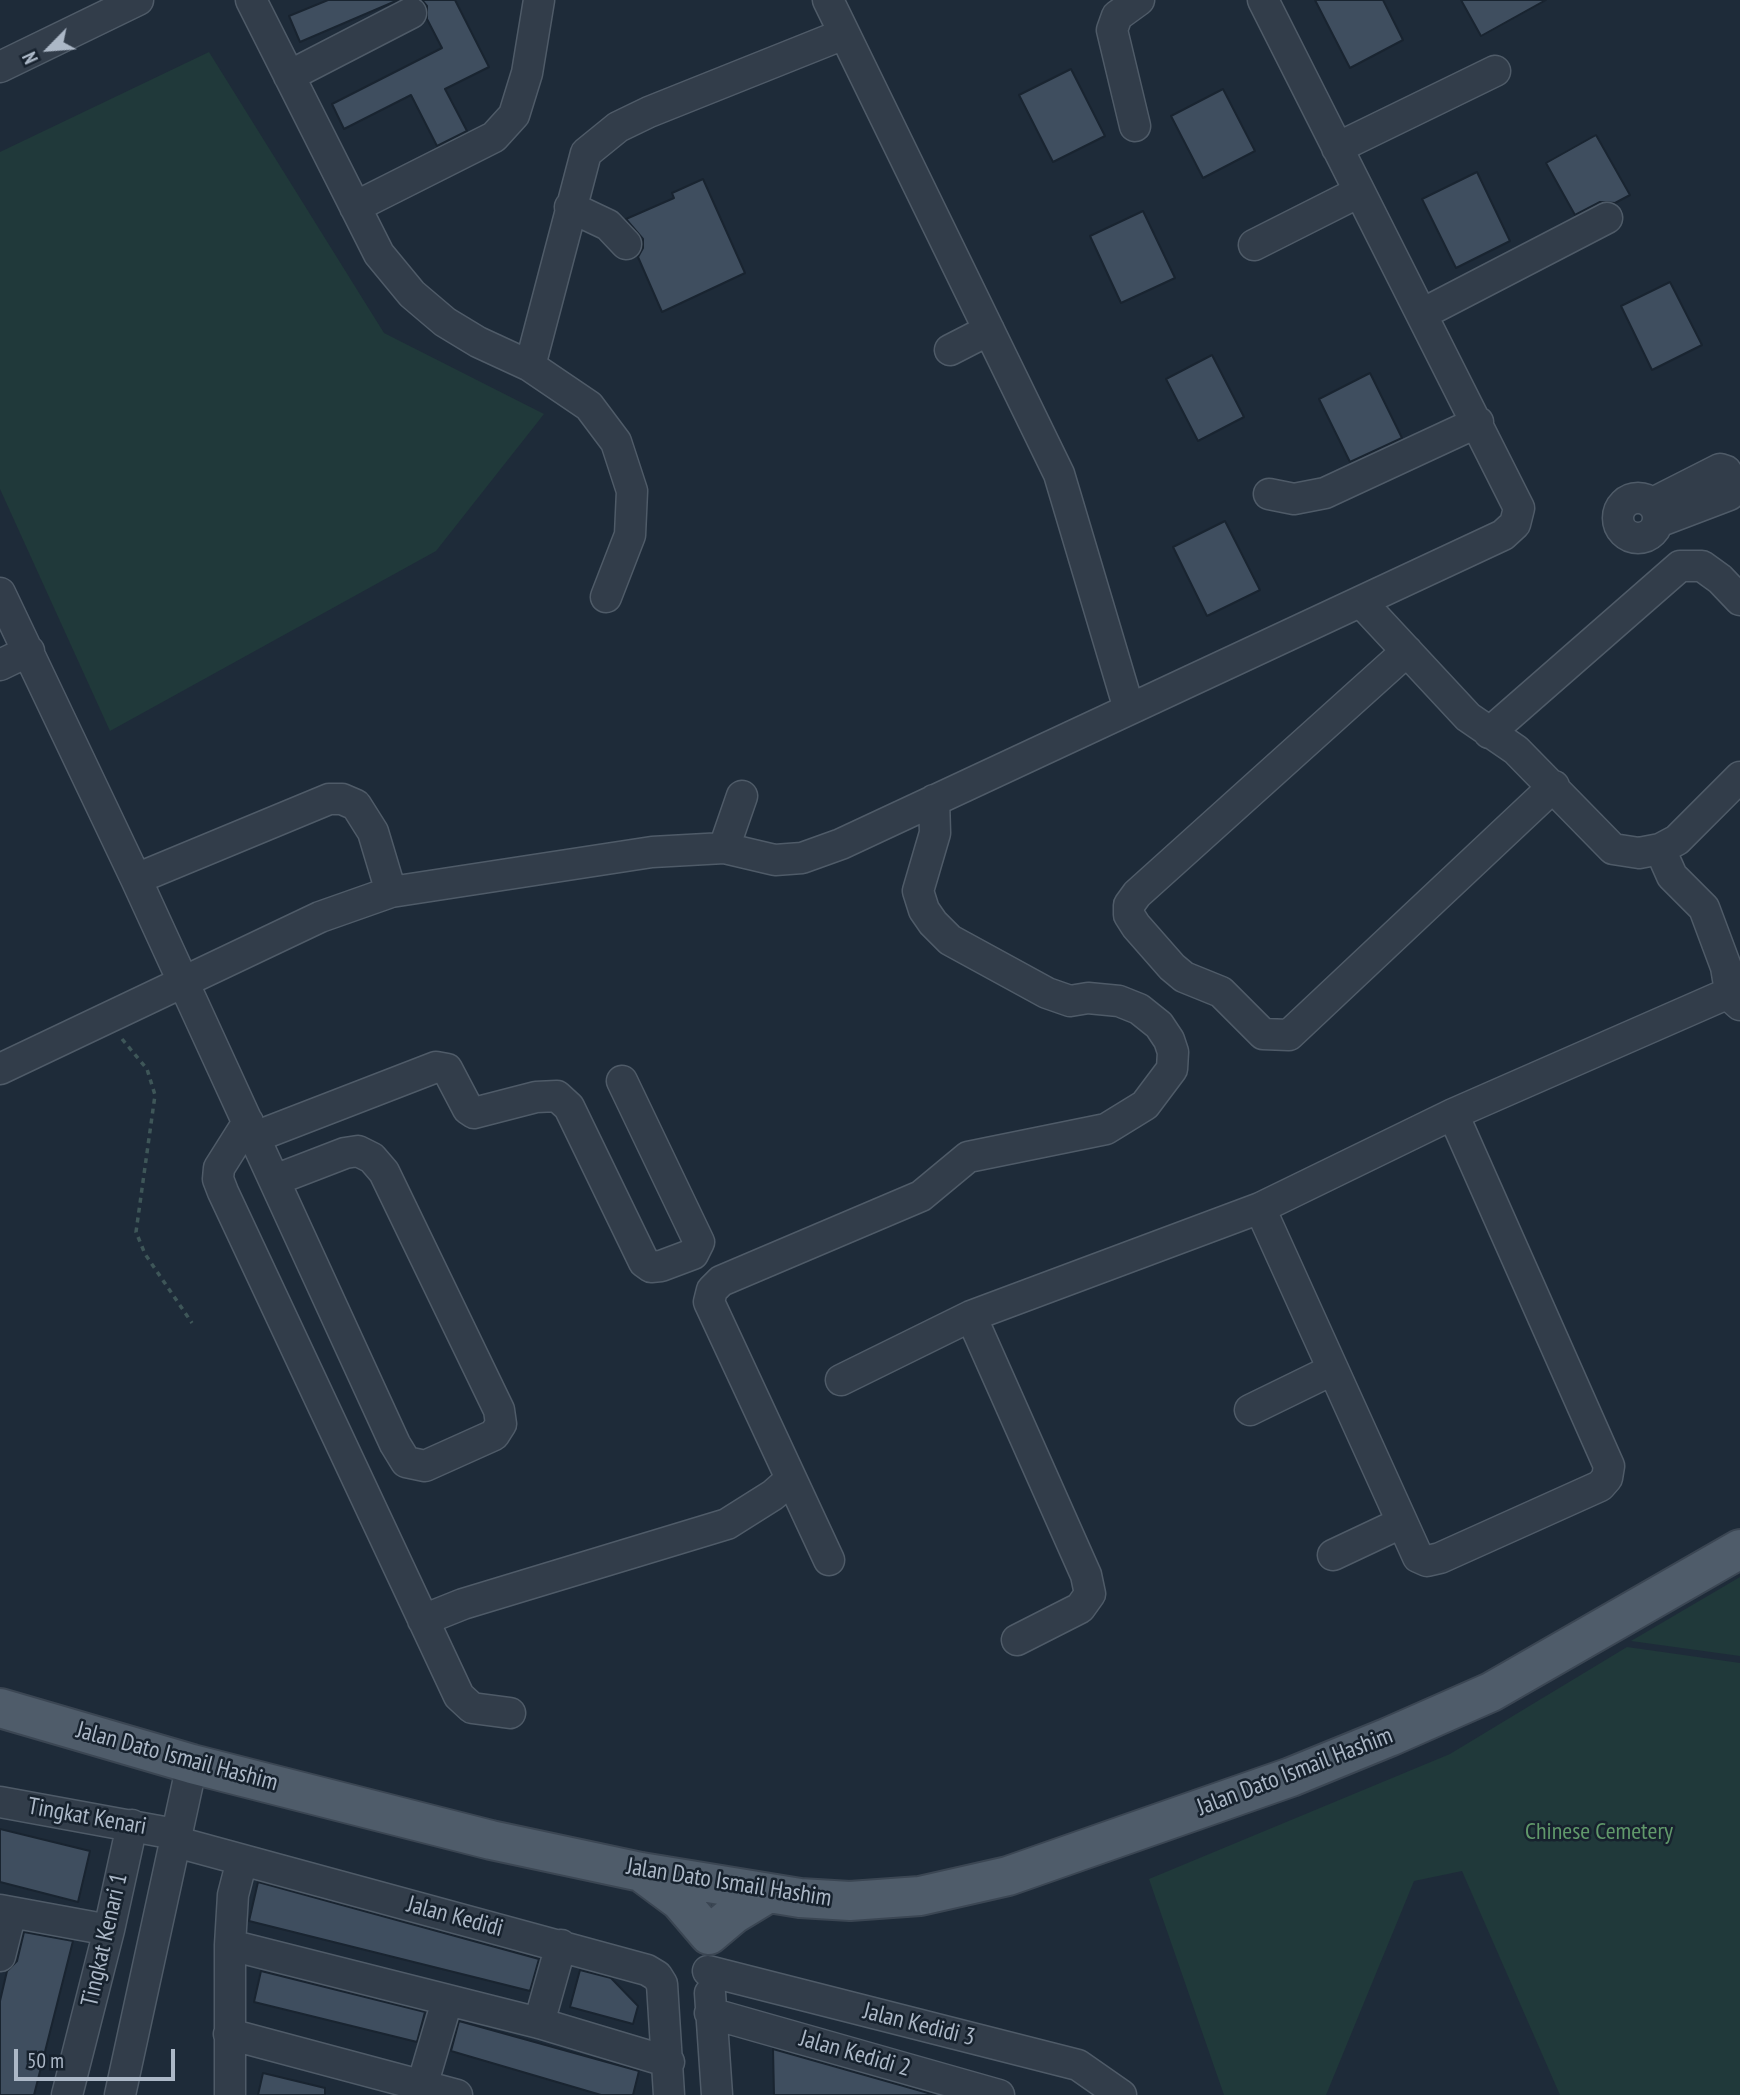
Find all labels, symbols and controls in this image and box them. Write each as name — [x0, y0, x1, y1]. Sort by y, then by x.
north arrow — [14, 14, 84, 84]
text: N — [17, 48, 43, 68]
street label: Jalan Dato Ismail Hashim — [73, 1716, 281, 1798]
street label: Jalan Dato Ismail Hashim — [1193, 1721, 1397, 1823]
street label: Tingkat Kenari — [25, 1792, 149, 1842]
park label: Chinese Cemetery — [1525, 1818, 1673, 1846]
street label: Jalan Dato Ismail Hashim — [624, 1853, 834, 1913]
street label: Tingkat Kenari 1 — [76, 1870, 134, 2010]
street label: Jalan Kedidi — [404, 1890, 506, 1944]
street label: Jalan Kedidi 3 — [860, 1997, 978, 2053]
street label: Jalan Kedidi 2 — [796, 2024, 914, 2084]
scale bar — [18, 2036, 178, 2080]
text: 50 m — [27, 2047, 64, 2074]

